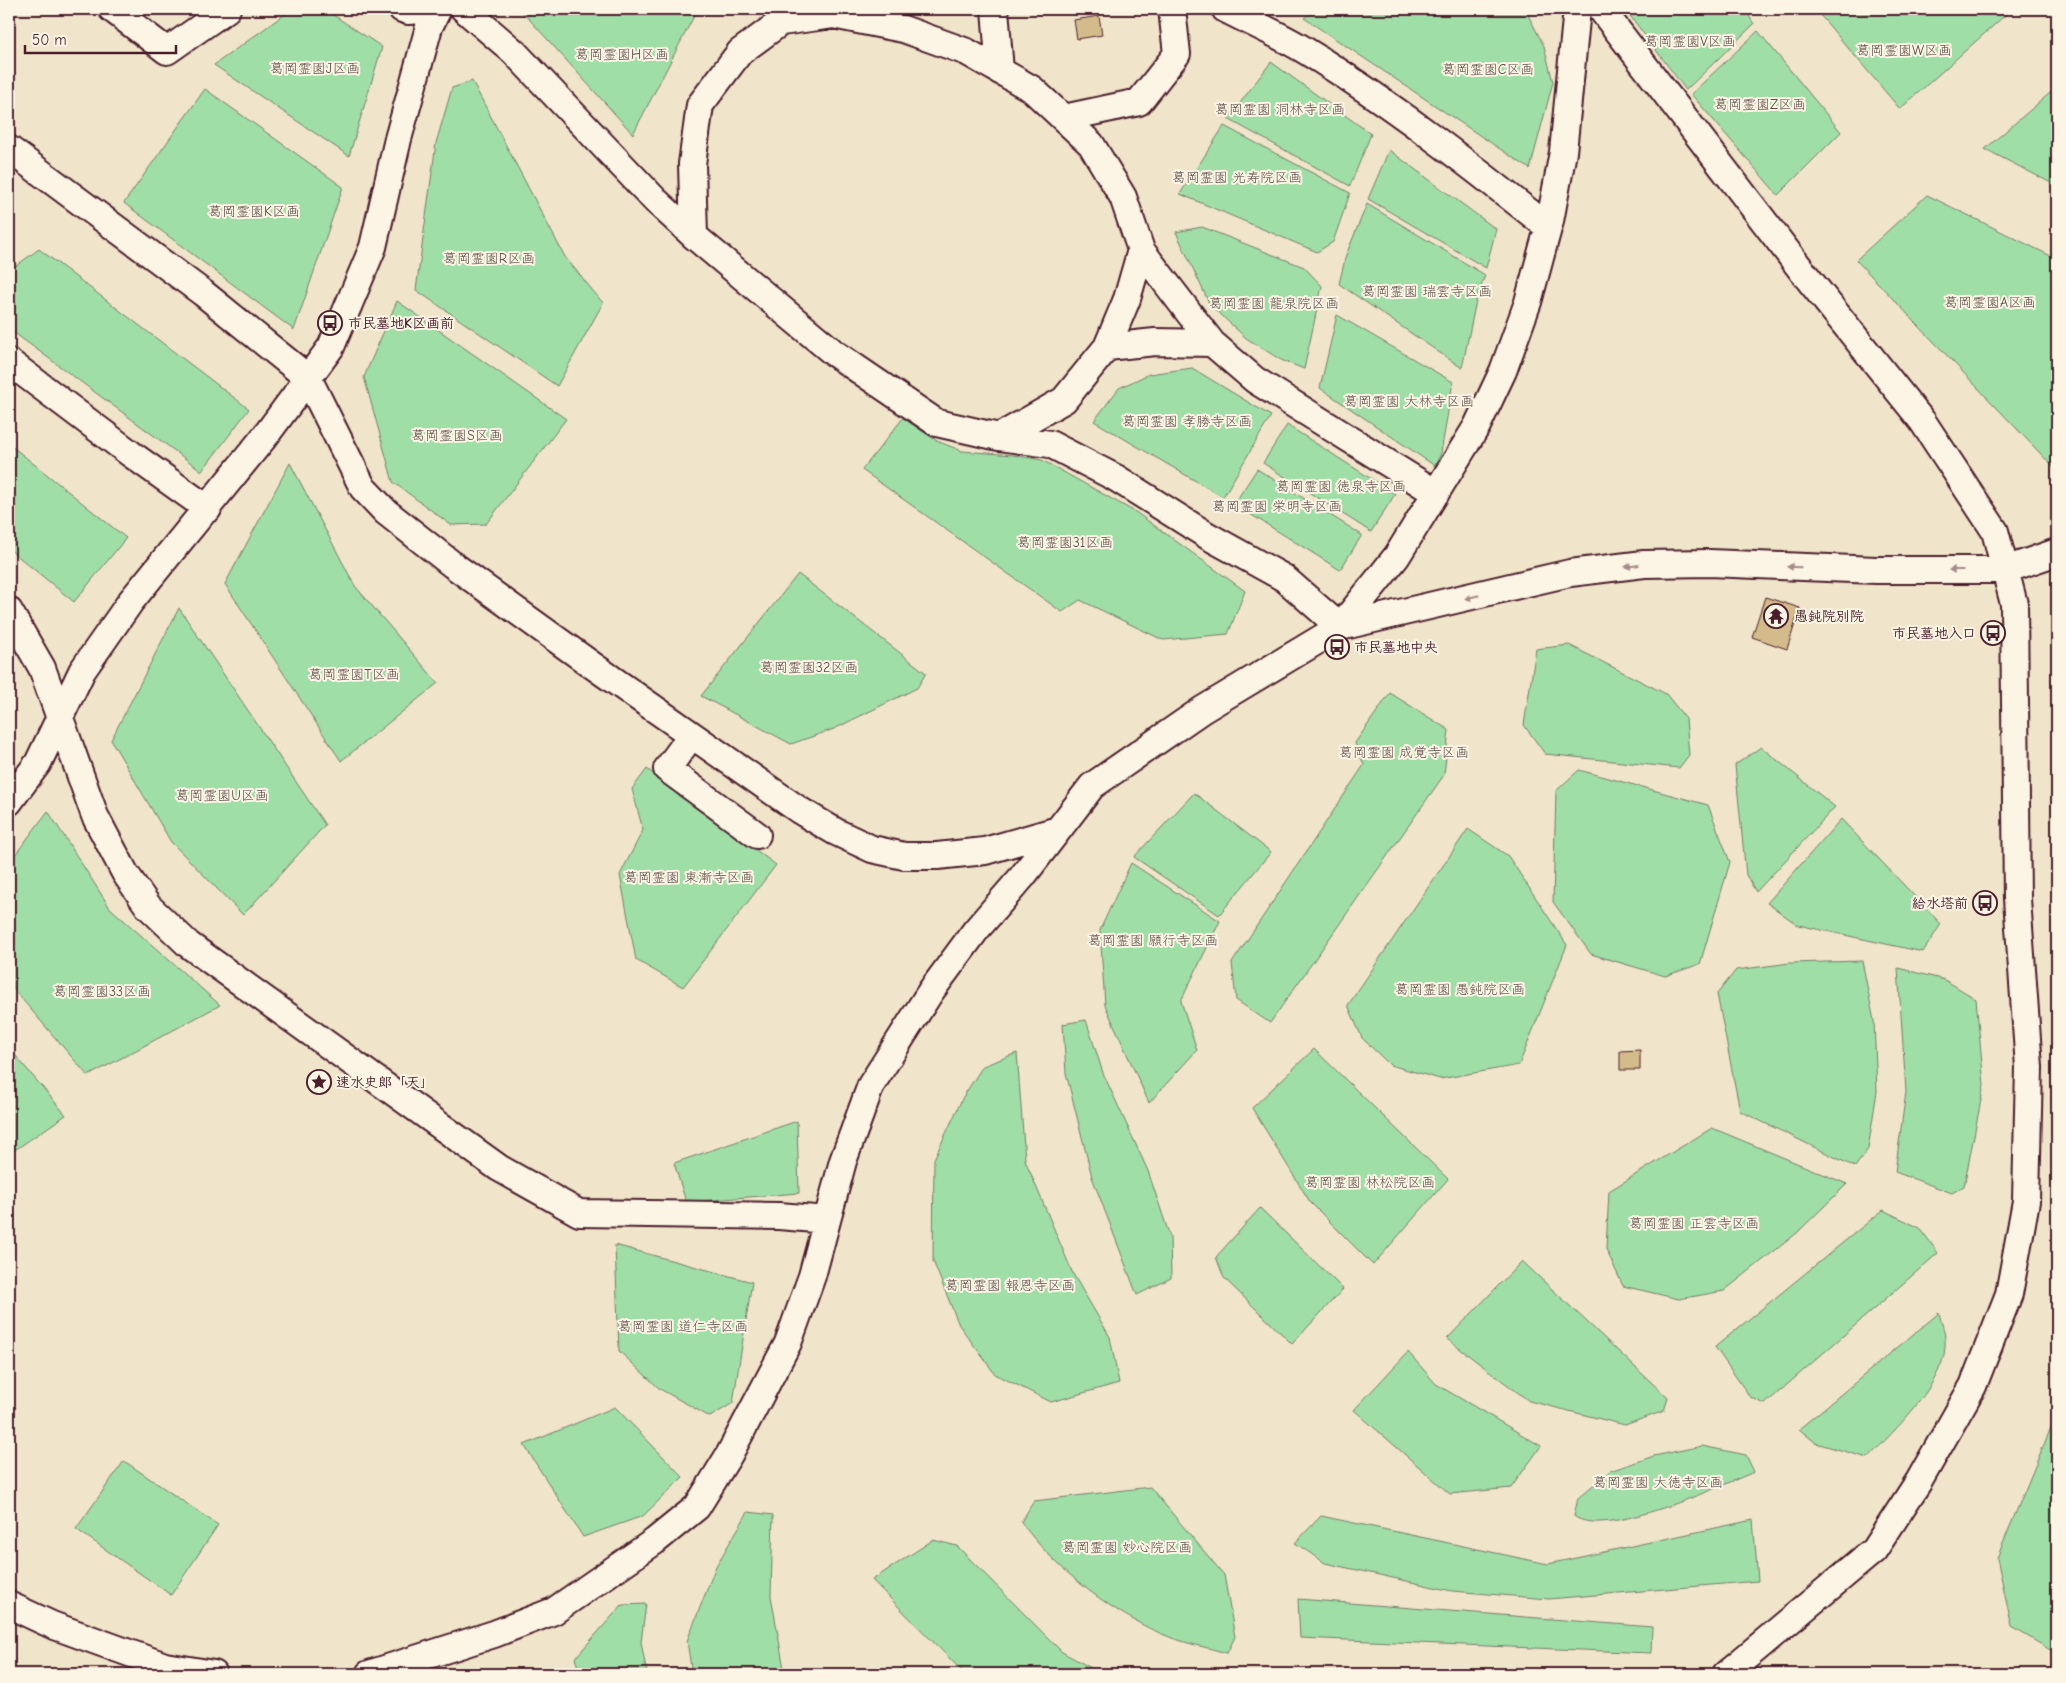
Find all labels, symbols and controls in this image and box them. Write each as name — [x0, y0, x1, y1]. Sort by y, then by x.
scale bar — [25, 22, 176, 54]
text: 50 m — [32, 31, 67, 49]
park label: 葛岡霊園V区画 — [1644, 33, 1736, 50]
park label: 葛岡霊園W区画 — [1856, 42, 1952, 59]
park label: 葛岡霊園H区画 — [575, 46, 669, 63]
park label: 葛岡霊園J区画 — [270, 60, 360, 77]
park label: 葛岡霊園C区画 — [1442, 61, 1534, 78]
park label: 葛岡霊園Z区画 — [1714, 96, 1806, 113]
park label: 葛岡霊園 洞林寺区画 — [1215, 101, 1345, 118]
park label: 葛岡霊園 光寿院区画 — [1172, 169, 1302, 186]
park label: 葛岡霊園K区画 — [208, 203, 300, 220]
park label: 葛岡霊園R区画 — [443, 250, 535, 267]
park label: 葛岡霊園 瑞雲寺区画 — [1362, 283, 1492, 300]
park label: 葛岡霊園A区画 — [1944, 294, 2036, 311]
park label: 葛岡霊園 龍泉院区画 — [1209, 295, 1339, 312]
bus stop icon: 市民墓地K区画前 — [317, 310, 343, 336]
place label: 市民墓地K区画前 — [348, 315, 454, 332]
park label: 葛岡霊園 大林寺区画 — [1344, 393, 1474, 410]
park label: 葛岡霊園 孝勝寺区画 — [1122, 413, 1252, 430]
park label: 葛岡霊園S区画 — [411, 427, 503, 444]
park label: 葛岡霊園 徳泉寺区画 — [1276, 478, 1406, 495]
park label: 葛岡霊園 栄明寺区画 — [1212, 498, 1342, 515]
park label: 葛岡霊園31区画 — [1017, 534, 1113, 551]
one-way arrow — [1623, 562, 1639, 570]
one-way arrow — [1786, 563, 1802, 571]
one-way arrow — [1948, 566, 1964, 574]
one-way arrow — [1465, 593, 1480, 601]
temple icon: 愚鈍院別院 — [1763, 603, 1789, 629]
place label: 愚鈍院別院 — [1794, 608, 1864, 625]
bus stop icon: 市民墓地入口 — [1980, 620, 2006, 646]
place label: 市民墓地入口 — [1892, 625, 1976, 642]
bus stop icon: 市民墓地中央 — [1324, 634, 1350, 660]
place label: 市民墓地中央 — [1354, 639, 1438, 656]
park label: 葛岡霊園32区画 — [760, 659, 858, 676]
park label: 葛岡霊園T区画 — [308, 666, 400, 683]
park label: 葛岡霊園 成覚寺区画 — [1339, 744, 1469, 761]
park label: 葛岡霊園U区画 — [175, 787, 269, 804]
park label: 葛岡霊園 東漸寺区画 — [624, 869, 754, 886]
bus stop icon: 給水塔前 — [1972, 890, 1998, 916]
place label: 給水塔前 — [1912, 895, 1968, 912]
park label: 葛岡霊園 願行寺区画 — [1088, 932, 1218, 949]
park label: 葛岡霊園 愚鈍院区画 — [1395, 981, 1525, 998]
park label: 葛岡霊園33区画 — [53, 983, 151, 1000]
place icon: 速水史郎「天」 — [306, 1069, 332, 1095]
place label: 速水史郎「天」 — [336, 1074, 434, 1091]
park label: 葛岡霊園 林松院区画 — [1305, 1174, 1435, 1191]
park label: 葛岡霊園 正雲寺区画 — [1629, 1215, 1759, 1232]
park label: 葛岡霊園 報恩寺区画 — [945, 1277, 1075, 1294]
park label: 葛岡霊園 道仁寺区画 — [618, 1318, 748, 1335]
park label: 葛岡霊園 大徳寺区画 — [1593, 1474, 1723, 1491]
park label: 葛岡霊園 妙心院区画 — [1062, 1539, 1192, 1556]

